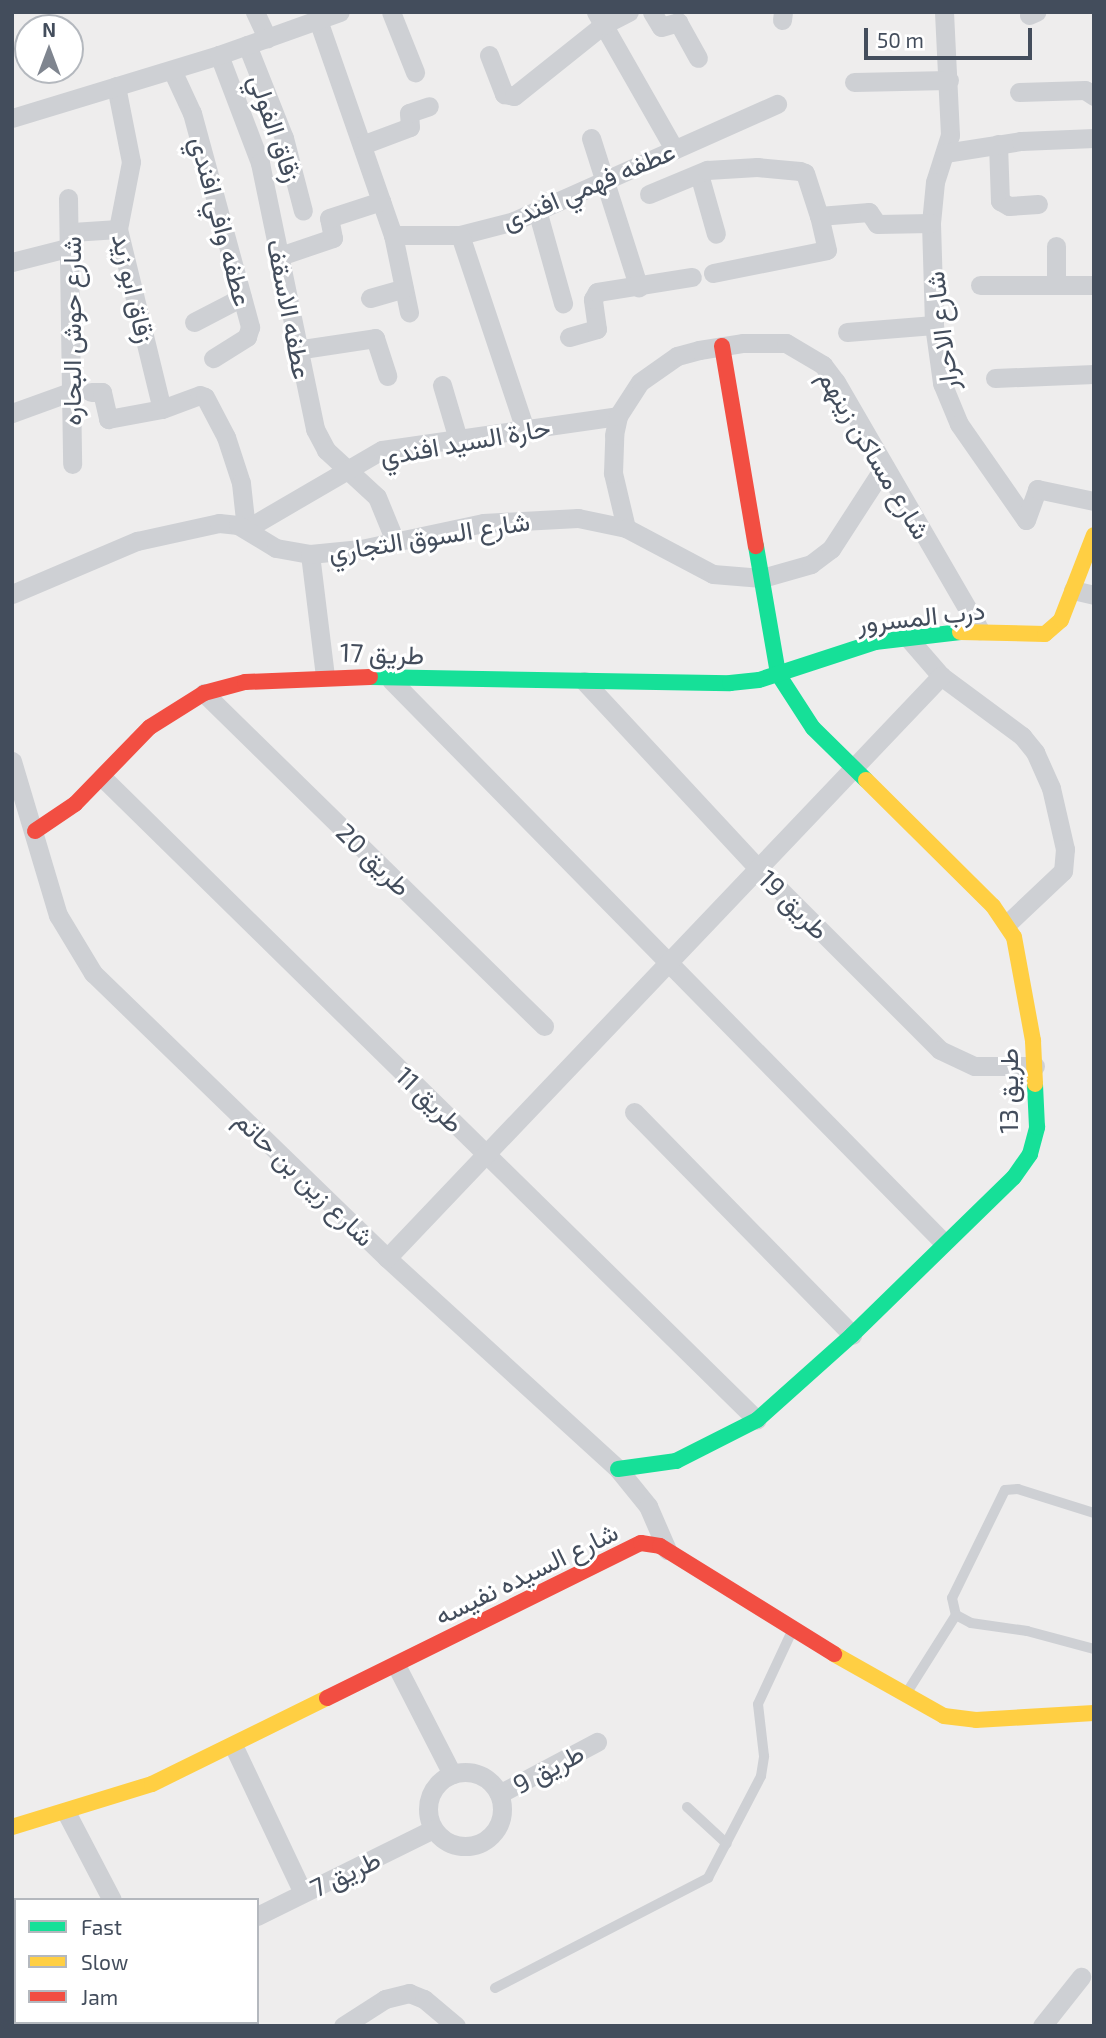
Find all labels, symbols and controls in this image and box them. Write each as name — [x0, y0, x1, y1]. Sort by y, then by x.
north arrow — [14, 14, 84, 84]
scale bar — [868, 14, 1036, 58]
text: N — [42, 18, 56, 41]
text: 50 m — [877, 27, 924, 52]
street label: زقاق الفولي — [243, 70, 309, 186]
street label: عطفه وافي افندي — [184, 133, 260, 309]
street label: عطفه فهمي افندى — [497, 135, 679, 235]
street label: زقاق ابو زيد — [106, 230, 162, 346]
street label: شارع حوش البحاره — [55, 236, 87, 426]
street label: عطفه الاسقف — [261, 236, 319, 382]
street label: شارع الاحرار — [918, 270, 964, 392]
street label: شارع مساكن زينهم — [812, 364, 938, 544]
street label: حارة السيد افندي — [377, 411, 553, 471]
street label: شارع السوق التجاري — [326, 505, 532, 567]
street label: درب المسرور — [856, 594, 986, 638]
street label: طريق 17 — [339, 636, 425, 670]
street label: طريق 20 — [330, 816, 418, 902]
street label: طريق 19 — [753, 863, 835, 945]
street label: طريق 13 — [992, 1048, 1024, 1134]
street label: طريق 11 — [390, 1059, 470, 1139]
street label: شارع زين بن حاتم — [229, 1104, 381, 1252]
street label: شارع السيده نفيسه — [429, 1515, 623, 1631]
street label: طريق 9 — [507, 1736, 589, 1800]
street label: طريق 7 — [305, 1843, 385, 1903]
legend — [14, 1898, 259, 2024]
text: Fast — [81, 1914, 122, 1939]
text: Slow — [81, 1949, 128, 1974]
text: Jam — [81, 1984, 118, 2009]

